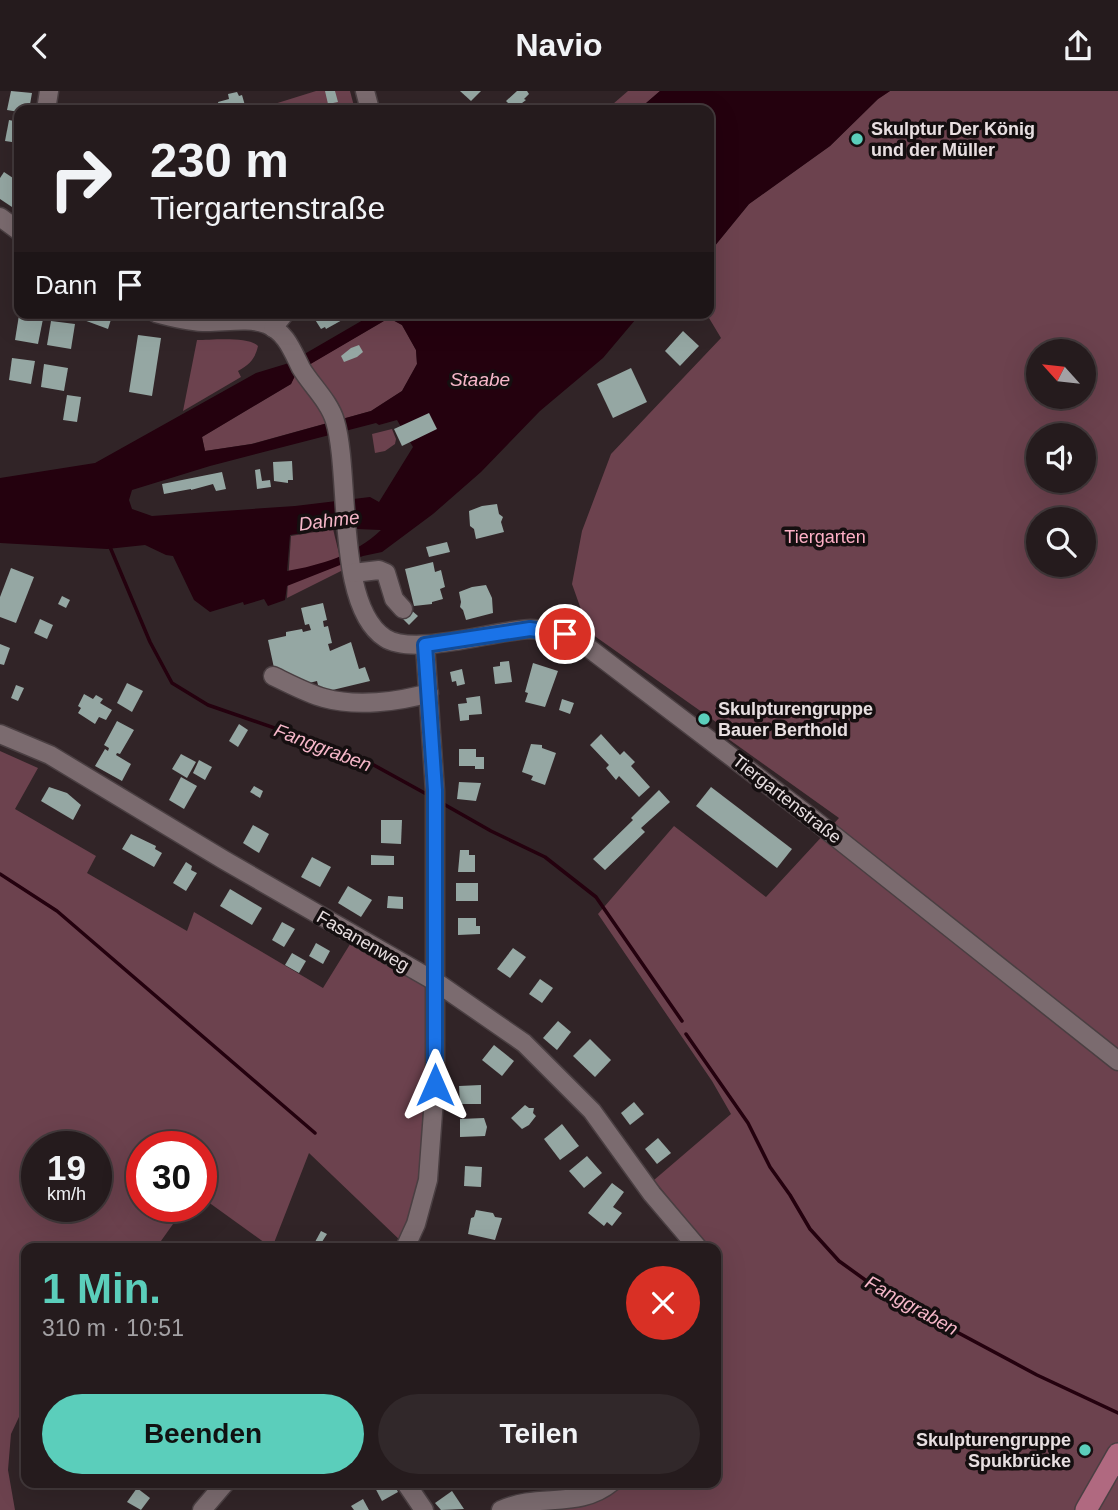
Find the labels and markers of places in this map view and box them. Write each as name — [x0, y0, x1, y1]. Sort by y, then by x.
place label: Skulptur Der König und der Müller — [871, 119, 1035, 160]
marker: Skulptur Der König und der Müller — [849, 131, 865, 147]
pin — [535, 604, 595, 664]
place label: Skulpturengruppe Bauer Berthold — [718, 699, 873, 740]
marker: Skulpturengruppe Bauer Berthold — [696, 711, 712, 727]
place label: Skulpturengruppe Spukbrücke — [916, 1430, 1071, 1471]
marker: Skulpturengruppe Spukbrücke — [1077, 1442, 1093, 1458]

